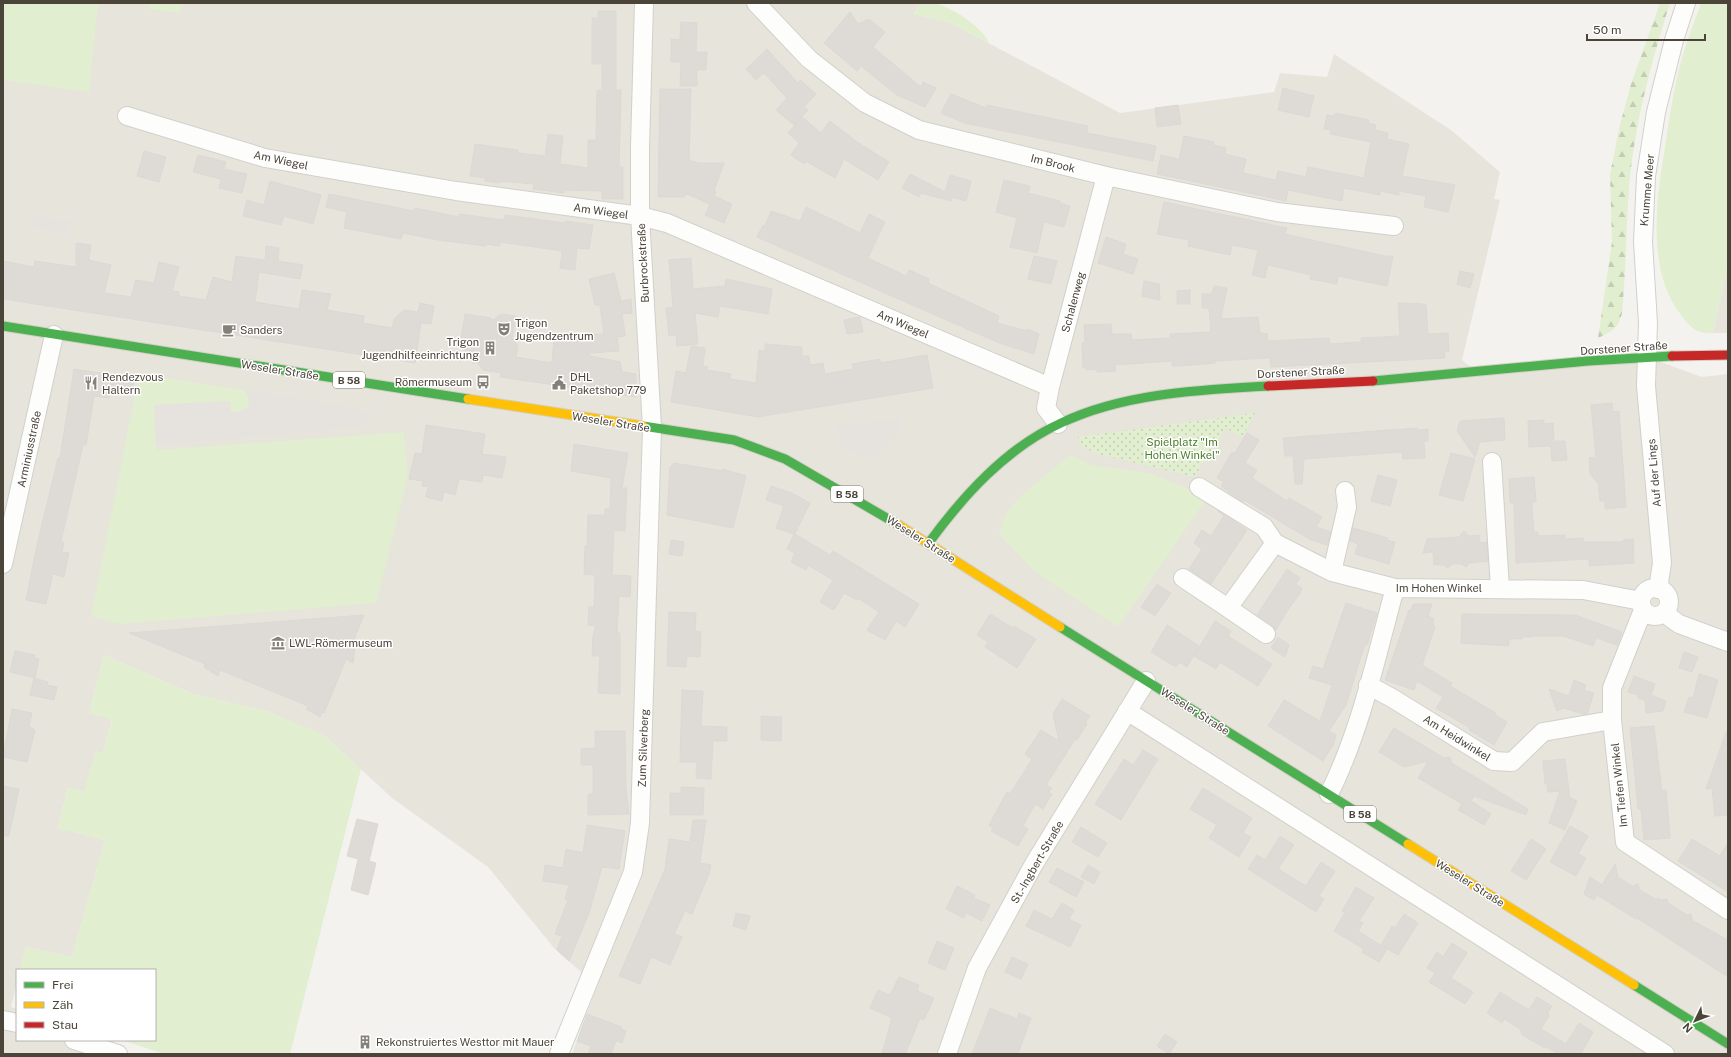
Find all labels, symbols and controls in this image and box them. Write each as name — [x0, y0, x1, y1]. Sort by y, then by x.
scale bar — [1587, 16, 1705, 42]
text: 50 m — [1593, 23, 1621, 37]
street label: Am Wiegel — [253, 148, 309, 172]
street label: Im Brook — [1029, 152, 1077, 174]
street label: Krumme Meer — [1638, 153, 1656, 227]
street label: Am Wiegel — [573, 201, 629, 221]
street label: Burbrockstraße — [635, 223, 651, 303]
street label: Schalenweg — [1059, 270, 1087, 334]
street label: Am Wiegel — [875, 308, 931, 340]
place label: Trigon Jugendzentrum — [515, 317, 594, 342]
theatre icon: Trigon Jugendzentrum — [496, 321, 512, 337]
cafe icon: Sanders — [221, 322, 237, 338]
place label: Sanders — [240, 324, 283, 336]
place label: Trigon Jugendhilfeeinrichtung — [361, 336, 479, 361]
street label: Dorstener Straße — [1580, 339, 1668, 357]
building icon: Trigon Jugendhilfeeinrichtung — [482, 340, 498, 356]
street label: Weseler Straße — [240, 358, 320, 382]
street label: Dorstener Straße — [1257, 364, 1345, 380]
place label: Rendezvous Haltern — [102, 371, 164, 396]
place label: DHL Paketshop 779 — [570, 371, 647, 396]
road number: B 58 — [333, 372, 365, 388]
bus stop icon: Römermuseum — [475, 374, 491, 390]
restaurant icon: Rendezvous Haltern — [83, 375, 99, 391]
public building icon: DHL Paketshop 779 — [551, 375, 567, 391]
place label: Römermuseum — [395, 376, 472, 388]
street label: Arminiusstraße — [15, 410, 43, 488]
street label: Weseler Straße — [571, 410, 651, 434]
park label: Spielplatz "Im Hohen Winkel" — [1144, 436, 1220, 461]
street label: Auf der Lings — [1645, 438, 1663, 508]
road number: B 58 — [831, 486, 863, 502]
street label: Weseler Straße — [885, 513, 957, 565]
street label: Im Hohen Winkel — [1396, 582, 1482, 594]
museum icon: LWL-Römermuseum — [270, 635, 286, 651]
place label: LWL-Römermuseum — [289, 637, 392, 649]
street label: Weseler Straße — [1159, 685, 1231, 737]
street label: Zum Silverberg — [636, 708, 650, 787]
street label: Am Heidwinkel — [1421, 712, 1493, 764]
street label: Im Tiefen Winkel — [1609, 742, 1629, 828]
road number: B 58 — [1344, 806, 1376, 822]
street label: St.-Ingbert-Straße — [1008, 818, 1066, 906]
street label: Weseler Straße — [1434, 857, 1506, 909]
legend — [16, 969, 156, 1041]
text: Frei — [52, 978, 74, 992]
text: Zäh — [52, 998, 73, 1012]
north arrow — [1675, 1001, 1715, 1041]
text: Stau — [52, 1018, 78, 1032]
text: N — [1680, 1021, 1695, 1035]
building icon: Rekonstruiertes Westtor mit Mauer — [357, 1034, 373, 1050]
place label: Rekonstruiertes Westtor mit Mauer — [376, 1036, 554, 1048]

